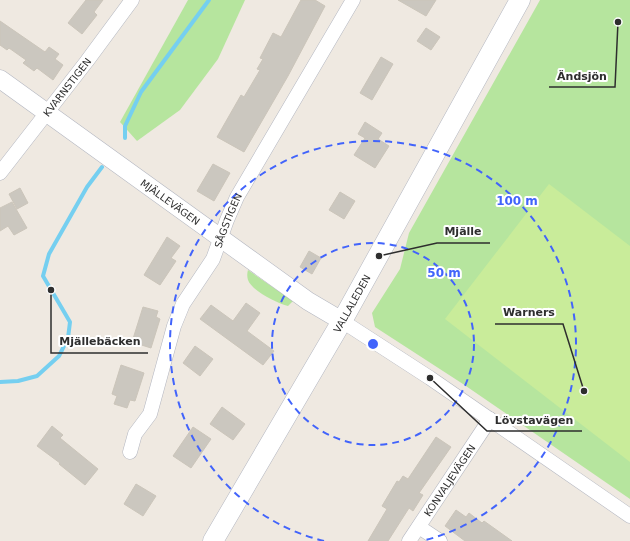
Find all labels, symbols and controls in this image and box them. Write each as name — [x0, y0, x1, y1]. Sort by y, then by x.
street label: KVARNSTIGEN — [41, 55, 93, 118]
callout: Ändsjön — [549, 64, 615, 87]
text: Ändsjön — [557, 69, 607, 83]
street label: MJÄLLEVÄGEN — [139, 177, 202, 227]
street label: SÅGSTIGEN — [212, 191, 244, 249]
text: 100 m — [496, 194, 538, 208]
callout: Mjälle — [437, 220, 490, 243]
text: Mjälle — [444, 225, 482, 238]
text: 50 m — [427, 266, 461, 280]
street label: VALLALEDEN — [331, 273, 372, 334]
callout: Warners — [495, 301, 563, 324]
text: Warners — [503, 306, 555, 319]
callout: Mjällebäcken — [51, 330, 148, 353]
text: Mjällebäcken — [59, 335, 141, 348]
centre of rings — [366, 337, 380, 351]
callout: Lövstavägen — [487, 408, 582, 431]
text: Lövstavägen — [495, 414, 573, 427]
street label: KONVALJEVÄGEN — [422, 442, 477, 518]

